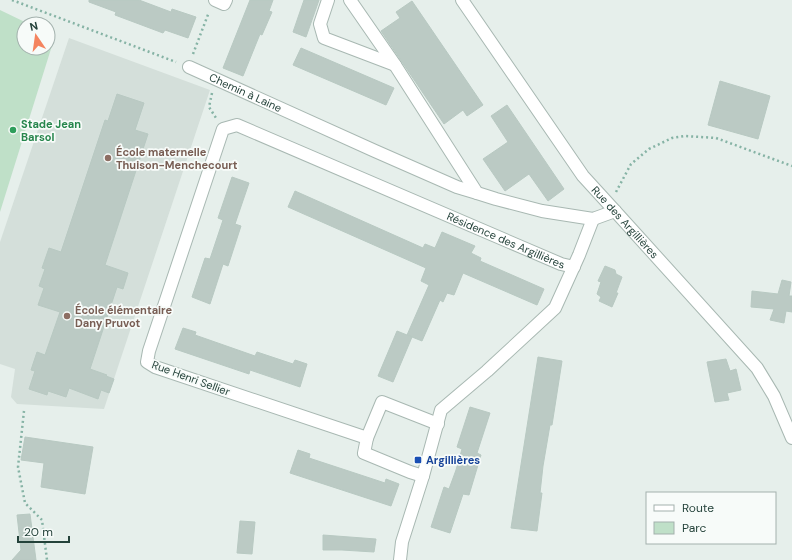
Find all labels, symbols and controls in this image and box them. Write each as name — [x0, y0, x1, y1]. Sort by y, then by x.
north arrow — [16, 16, 56, 56]
text: N — [28, 19, 39, 34]
street label: Chemin à Laine — [207, 70, 284, 115]
place label: Stade Jean Barsol — [21, 117, 81, 144]
marker: Stade Jean Barsol — [8, 125, 18, 135]
place label: École maternelle Thuison-Menchecourt — [116, 145, 238, 172]
marker: École maternelle Thuison-Menchecourt — [103, 153, 113, 163]
street label: Rue des Argillières — [589, 183, 661, 261]
street label: Résidence des Argillières — [445, 209, 566, 272]
place label: École élémentaire Dany Pruvot — [75, 303, 173, 330]
marker: École élémentaire Dany Pruvot — [62, 311, 72, 321]
street label: Rue Henri Sellier — [150, 357, 232, 399]
place label: Argillières — [426, 453, 480, 467]
marker: Argillières — [413, 455, 423, 465]
legend — [646, 492, 776, 544]
text: Route — [682, 500, 714, 516]
scale bar — [18, 518, 69, 544]
text: Parc — [682, 520, 706, 536]
text: 20 m — [24, 524, 53, 540]

